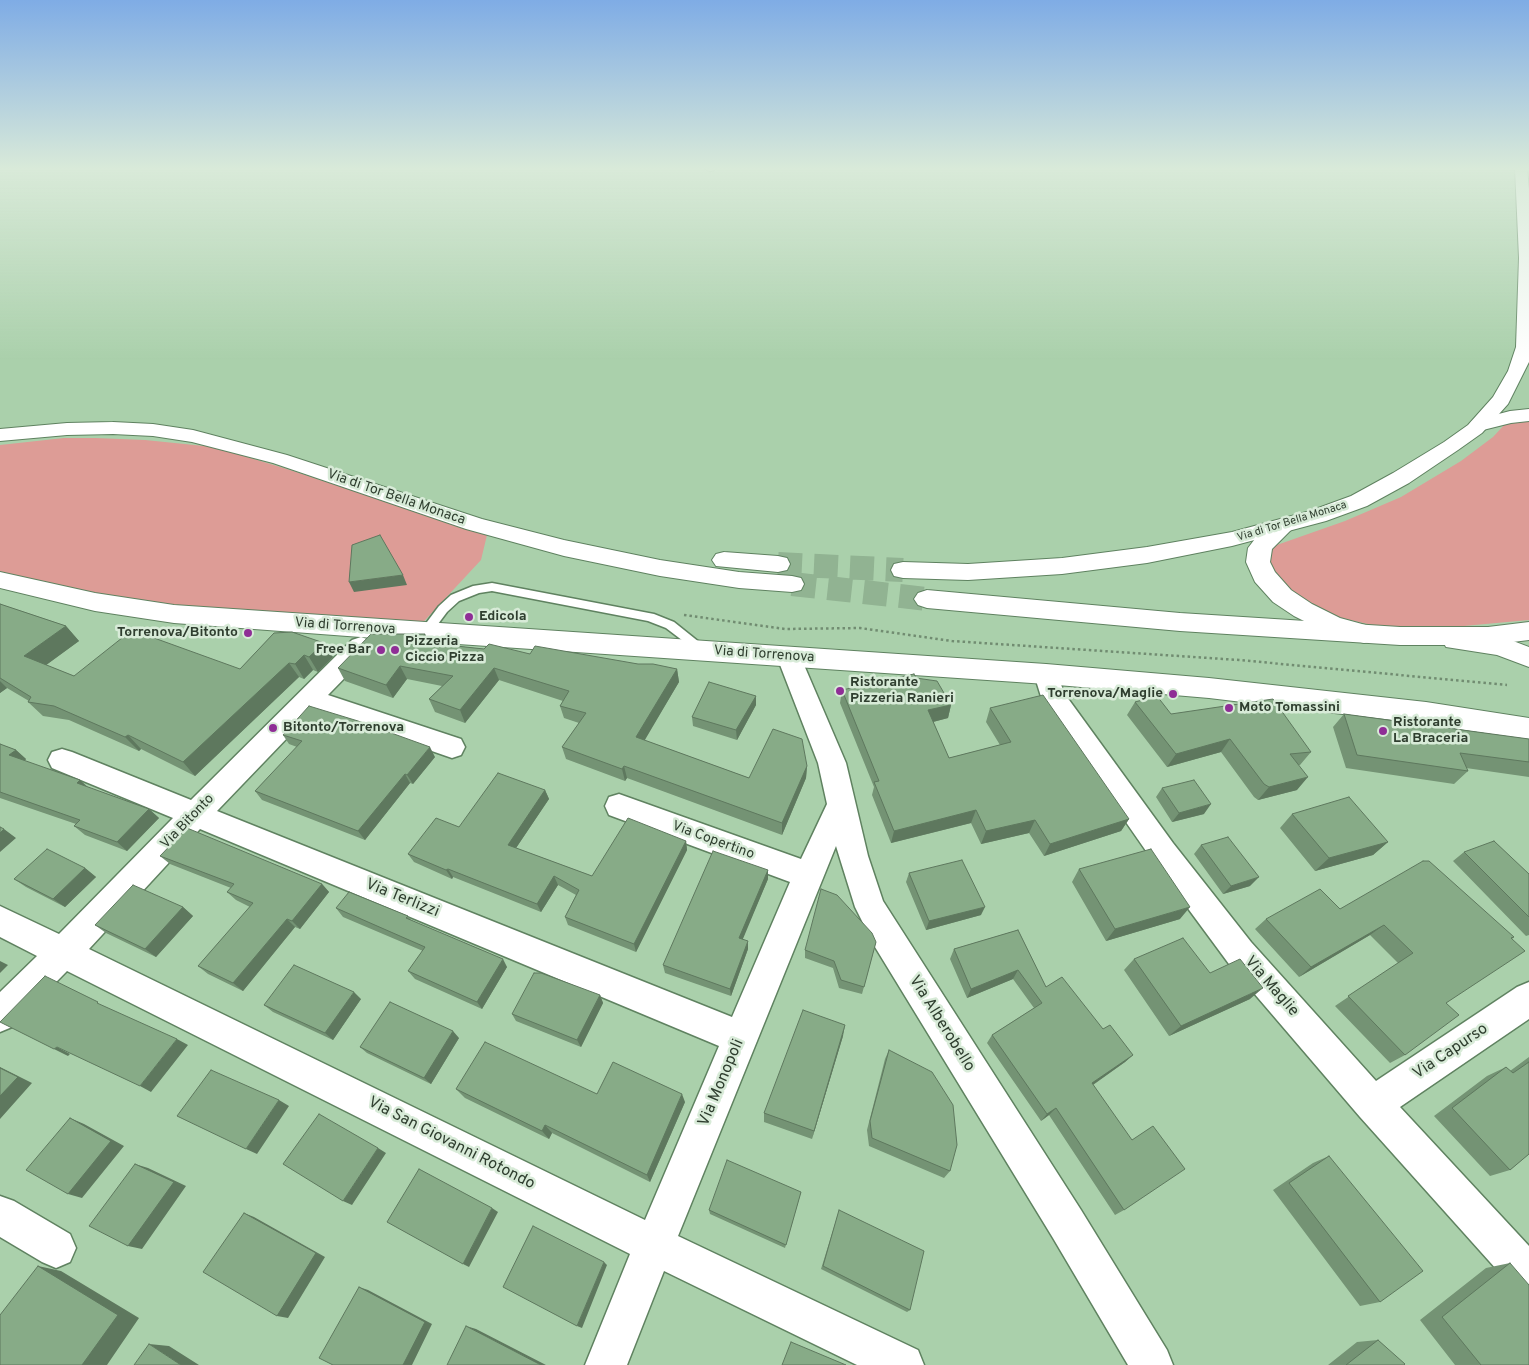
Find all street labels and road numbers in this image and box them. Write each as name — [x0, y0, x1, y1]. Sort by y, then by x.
street label: Via di Tor Bella Monaca — [325, 466, 467, 530]
street label: Via di Tor Bella Monaca — [1236, 499, 1348, 545]
street label: Via di Torrenova — [294, 615, 396, 639]
street label: Via di Torrenova — [713, 643, 815, 667]
street label: Via Bitonto — [158, 791, 218, 853]
street label: Via Copertino — [670, 818, 756, 864]
street label: Via Terlizzi — [362, 875, 442, 923]
street label: Via Maglie — [1240, 953, 1302, 1021]
street label: Via Alberobello — [904, 972, 978, 1076]
street label: Via Capurso — [1410, 1020, 1492, 1084]
street label: Via Monopoli — [695, 1036, 749, 1130]
street label: Via San Giovanni Rotondo — [364, 1093, 538, 1195]

